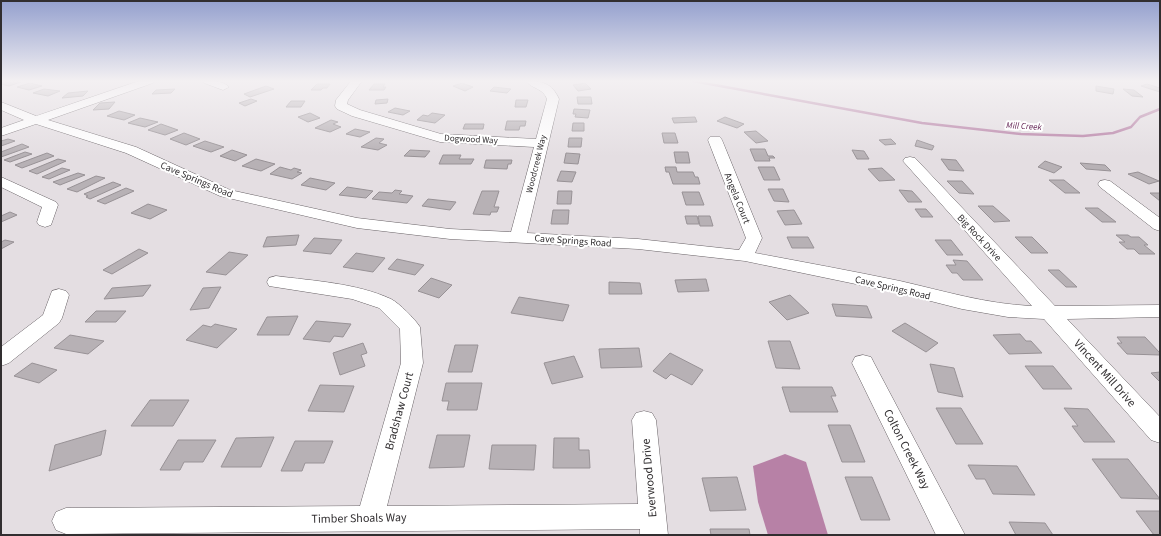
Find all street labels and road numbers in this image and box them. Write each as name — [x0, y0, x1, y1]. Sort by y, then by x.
street label: Dogwood Way — [444, 132, 499, 147]
street label: Woodcreek Way — [523, 133, 550, 195]
street label: Cave Springs Road — [158, 158, 235, 201]
street label: Angela Court — [721, 171, 754, 226]
street label: Big Rock Drive — [954, 211, 1005, 264]
street label: Cave Springs Road — [534, 231, 612, 251]
street label: Cave Springs Road — [854, 272, 932, 303]
street label: Vincent Mill Drive — [1070, 336, 1140, 411]
street label: Bradshaw Court — [381, 370, 418, 452]
street label: Colton Creek Way — [879, 406, 934, 493]
street label: Everwood Drive — [638, 438, 661, 518]
street label: Timber Shoals Way — [311, 509, 407, 528]

